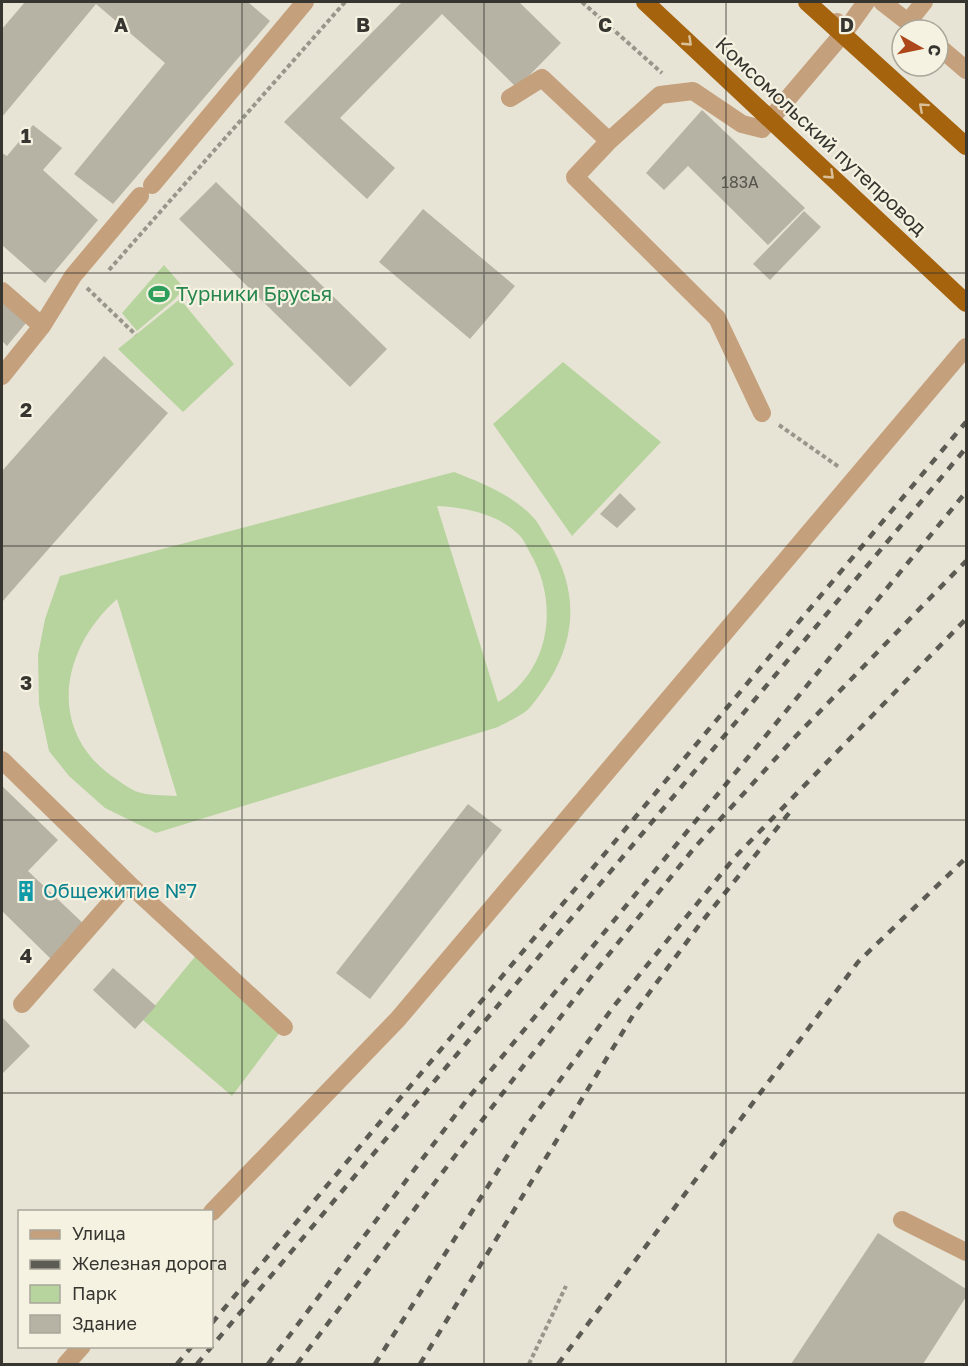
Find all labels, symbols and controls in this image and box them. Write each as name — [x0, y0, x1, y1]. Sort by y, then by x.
text: A — [114, 12, 128, 36]
text: B — [356, 12, 370, 36]
text: C — [598, 12, 612, 36]
text: D — [840, 12, 854, 36]
north arrow — [890, 18, 950, 78]
street label: Комсомольский путепровод — [711, 31, 932, 239]
one-way arrow — [681, 34, 692, 45]
text: С — [924, 43, 946, 58]
one-way arrow — [919, 103, 930, 114]
text: 1 — [21, 123, 31, 147]
one-way arrow — [824, 168, 834, 179]
house number: 183А — [721, 172, 759, 192]
place label: Турники Брусья — [176, 281, 332, 305]
sports icon: Турники Брусья — [147, 282, 171, 306]
text: 2 — [20, 397, 32, 421]
text: 3 — [20, 670, 32, 694]
place label: Общежитие №7 — [43, 878, 197, 902]
building icon: Общежитие №7 — [14, 879, 38, 903]
text: 4 — [20, 943, 32, 967]
legend — [18, 1210, 213, 1348]
text: Улица — [72, 1222, 126, 1244]
text: Железная дорога — [72, 1252, 227, 1274]
text: Парк — [72, 1282, 117, 1304]
text: Здание — [72, 1312, 137, 1334]

